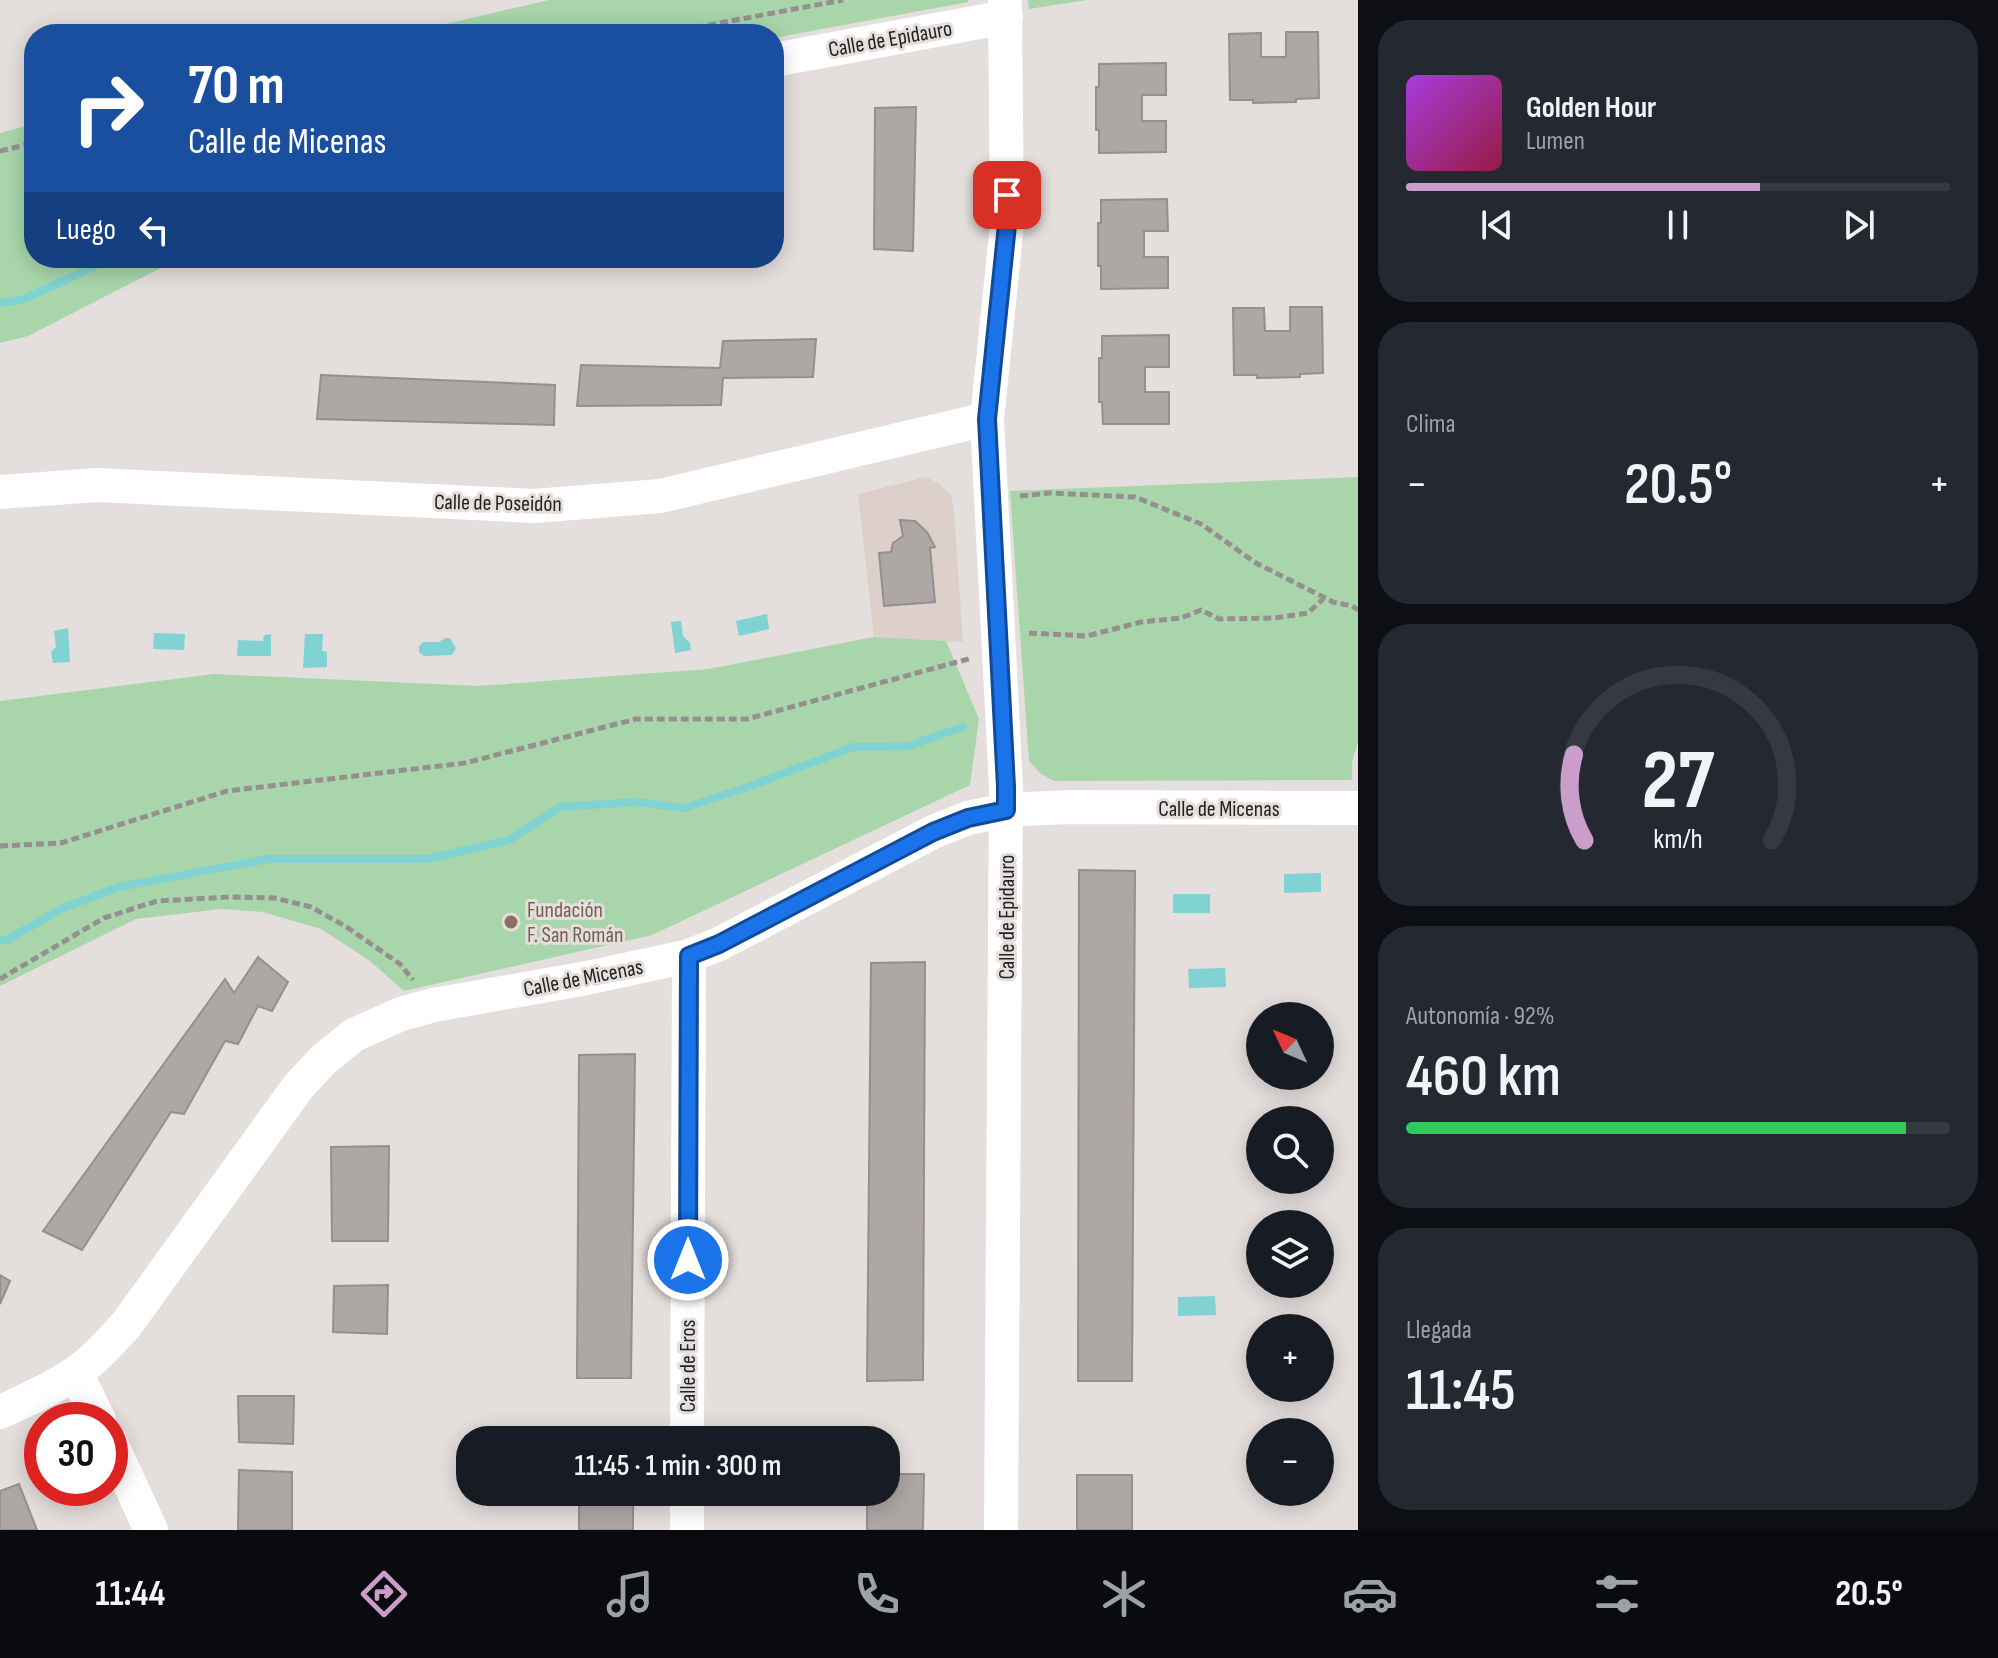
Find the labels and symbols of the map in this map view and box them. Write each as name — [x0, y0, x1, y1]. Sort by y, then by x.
street label: Calle de Epidauro — [826, 15, 954, 64]
pin — [973, 161, 1041, 229]
street label: Calle de Poseidón — [434, 489, 562, 518]
street label: Calle de Micenas — [1158, 796, 1280, 823]
street label: Calle de Epidauro — [994, 854, 1021, 980]
place label: Fundación F. San Román — [527, 897, 623, 949]
marker: Fundación F. San Román — [502, 913, 520, 931]
street label: Calle de Micenas — [521, 954, 646, 1003]
north arrow — [1246, 1002, 1334, 1090]
position arrow — [646, 1218, 730, 1302]
street label: Calle de Eros — [675, 1319, 702, 1412]
speed limit sign: 30 — [24, 1402, 128, 1506]

